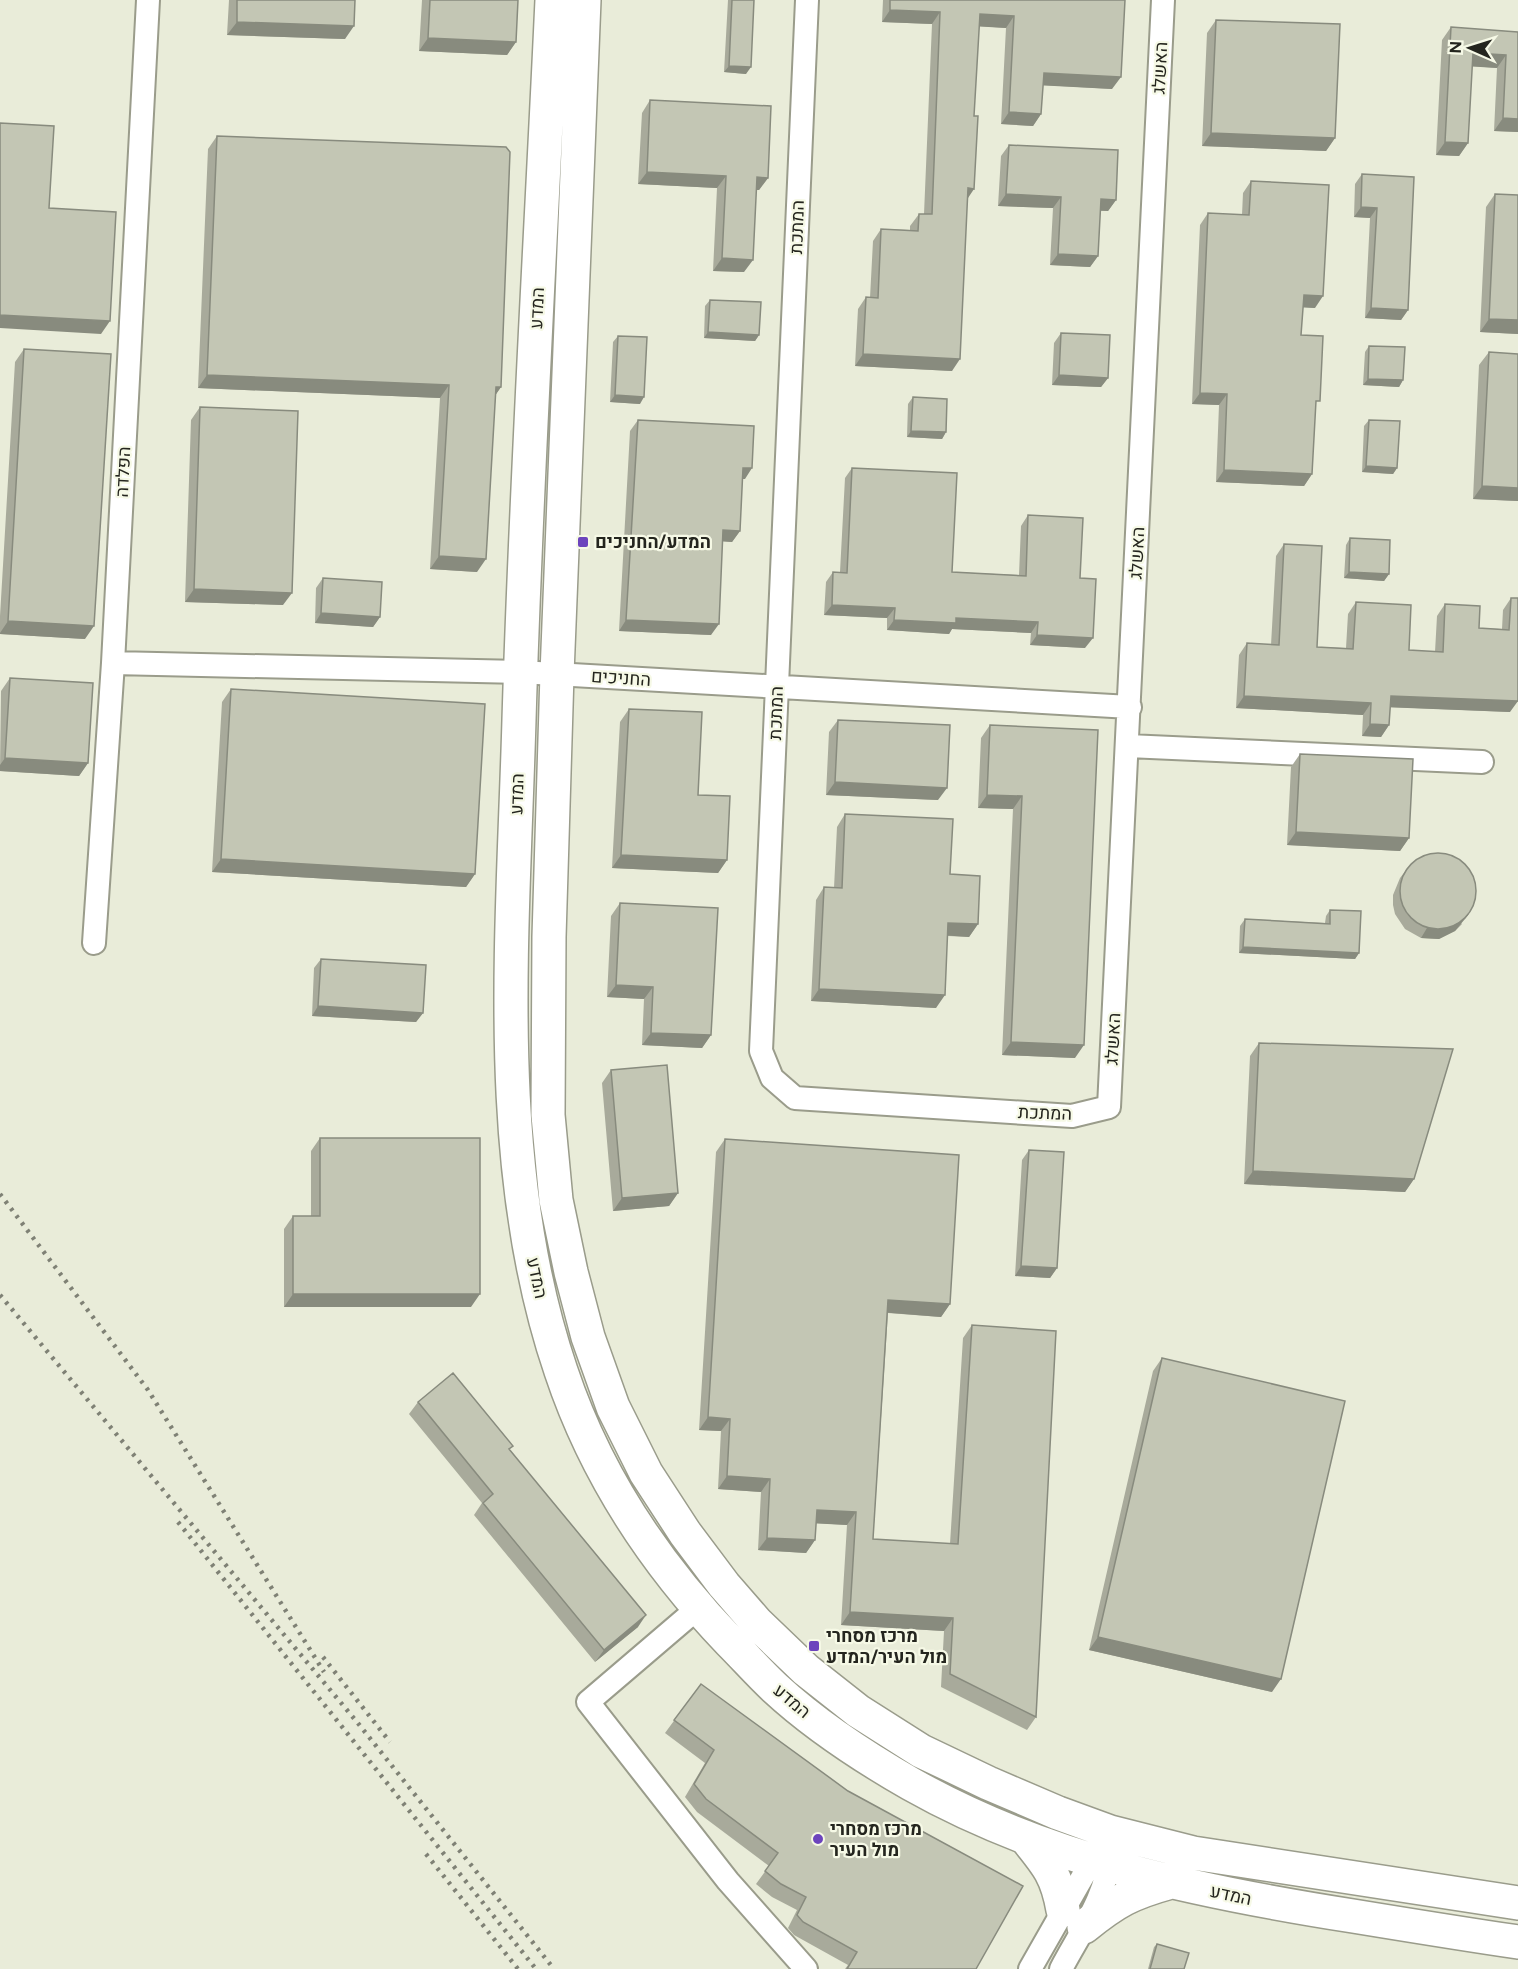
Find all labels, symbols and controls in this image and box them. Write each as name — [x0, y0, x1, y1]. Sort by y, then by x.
north arrow — [1440, 18, 1500, 78]
street label: האשלג — [1148, 41, 1172, 95]
text: N — [1446, 41, 1465, 54]
street label: המתכת — [785, 200, 809, 254]
street label: המדע — [525, 287, 549, 329]
street label: הפלדה — [111, 446, 135, 498]
street label: האשלג — [1125, 526, 1149, 580]
place label: המדע/החניכים — [595, 531, 711, 553]
marker: המדע/החניכים — [576, 535, 590, 549]
street label: החניכים — [590, 665, 652, 691]
street label: המתכת — [764, 686, 788, 740]
street label: המדע — [505, 773, 529, 815]
street label: האשלג — [1101, 1012, 1125, 1066]
street label: המתכת — [1018, 1101, 1072, 1125]
street label: המדע — [522, 1255, 552, 1301]
place label: מרכז מסחרי מול העיר/המדע — [826, 1625, 947, 1668]
marker: מרכז מסחרי מול העיר/המדע — [807, 1639, 821, 1653]
street label: המדע — [769, 1679, 815, 1723]
place label: מרכז מסחרי מול העיר — [830, 1818, 922, 1861]
marker: מרכז מסחרי מול העיר — [811, 1832, 825, 1846]
street label: המדע — [1208, 1880, 1254, 1910]

